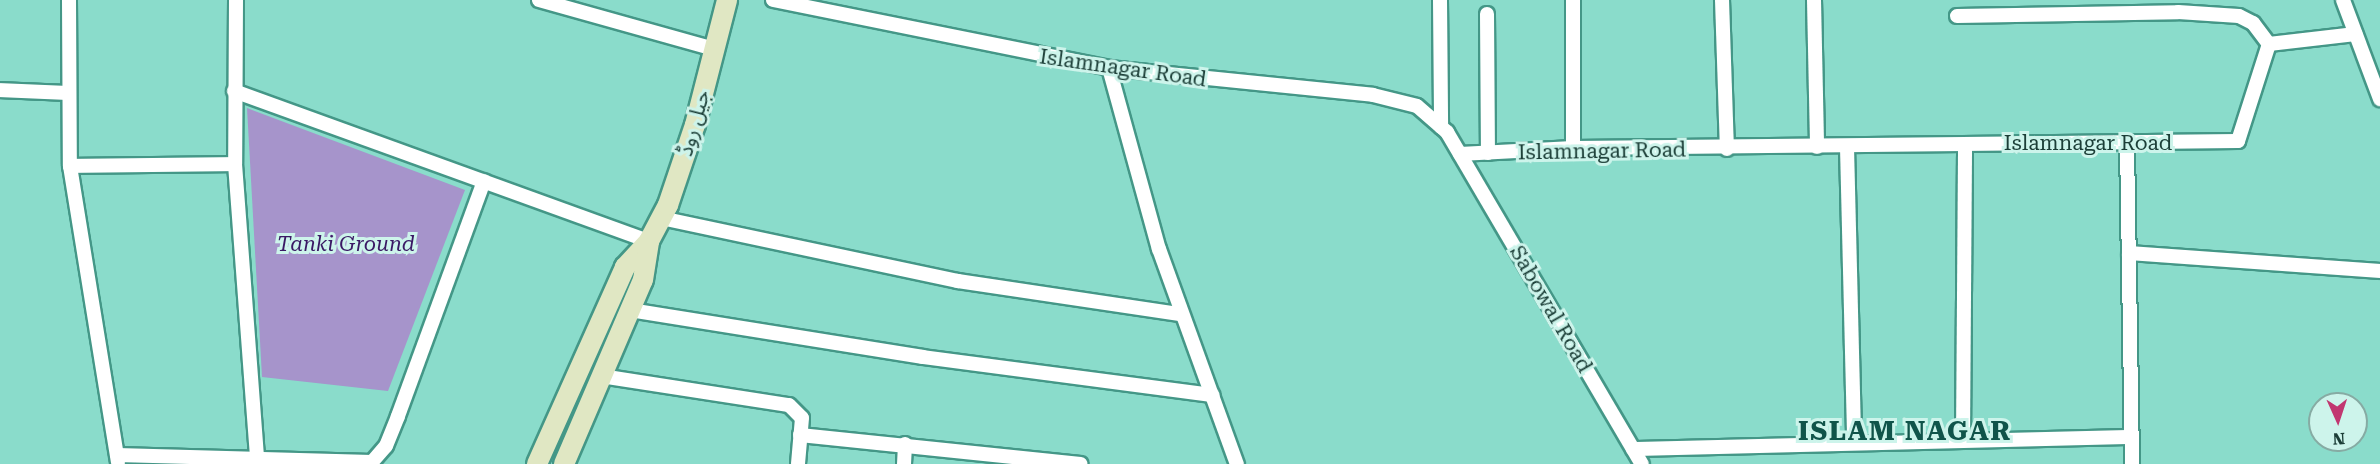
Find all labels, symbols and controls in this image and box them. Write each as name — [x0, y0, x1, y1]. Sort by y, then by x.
street label: Islamnagar Road — [1038, 44, 1208, 92]
street label: جیل روڈ — [673, 87, 715, 159]
street label: Islamnagar Road — [2004, 130, 2172, 156]
street label: Islamnagar Road — [1518, 137, 1686, 165]
park label: Tanki Ground — [277, 231, 415, 257]
street label: Sabowal Road — [1504, 241, 1598, 377]
north arrow — [2308, 392, 2368, 452]
district label: ISLAM NAGAR — [1798, 416, 2012, 448]
text: N — [2332, 429, 2346, 448]

